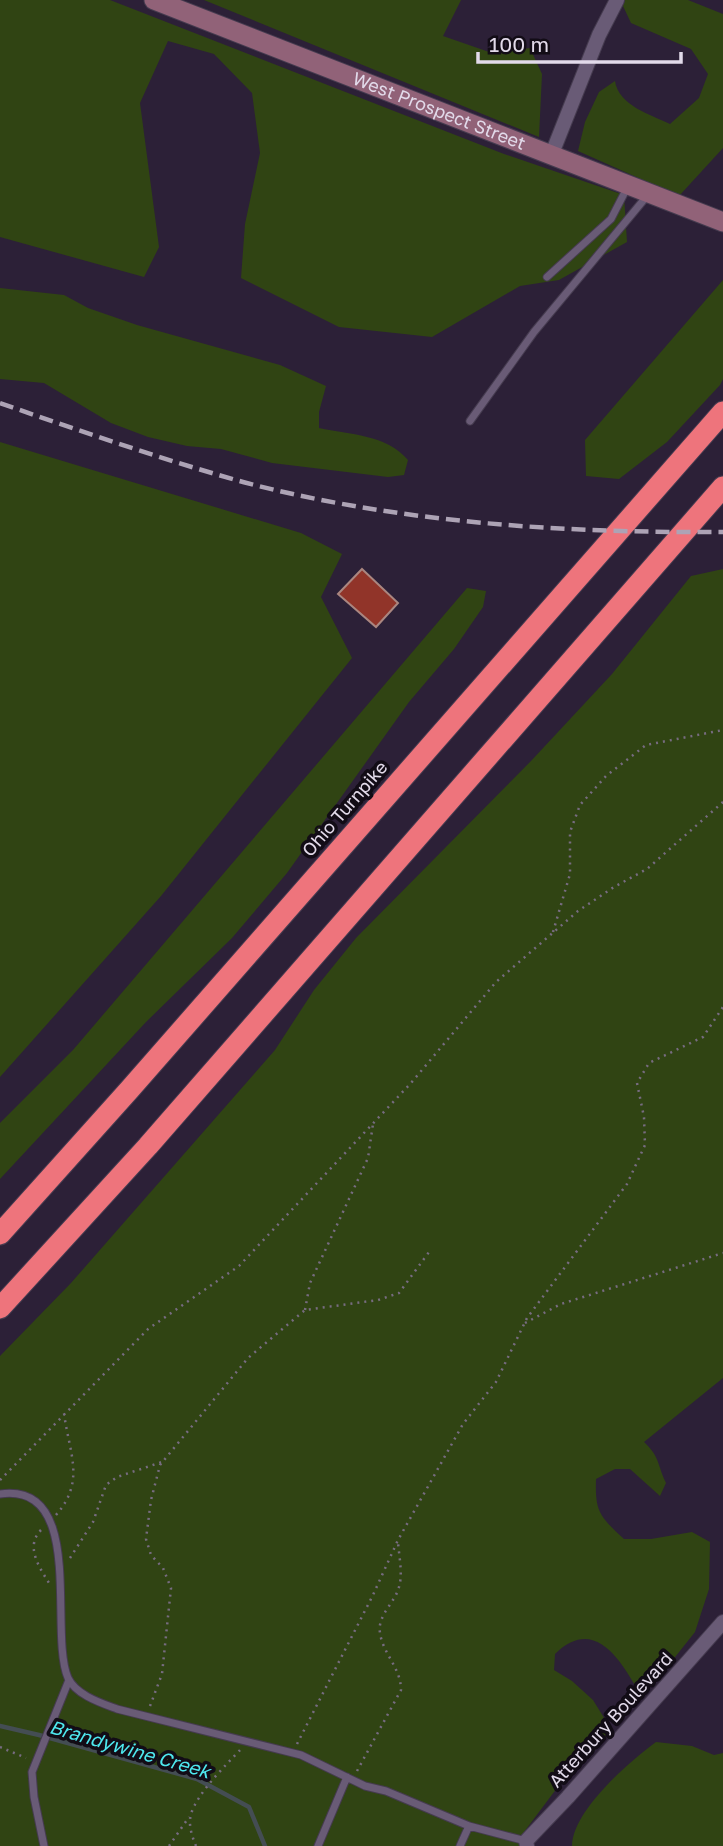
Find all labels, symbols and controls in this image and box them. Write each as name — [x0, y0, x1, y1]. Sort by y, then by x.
scale bar — [478, 21, 681, 65]
text: 100 m — [489, 31, 549, 57]
street label: West Prospect Street — [350, 67, 529, 154]
street label: Ohio Turnpike — [297, 756, 392, 861]
street label: Atterbury Boulevard — [544, 1647, 677, 1791]
water label: Brandywine Creek — [47, 1715, 215, 1783]

